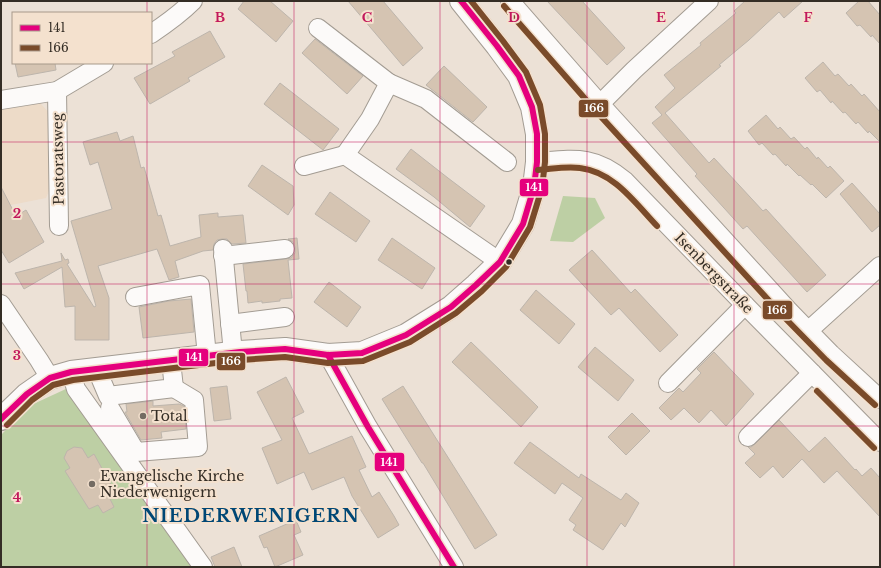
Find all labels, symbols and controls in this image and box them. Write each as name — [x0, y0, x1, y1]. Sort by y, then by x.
text: B — [215, 9, 225, 26]
text: C — [362, 9, 373, 26]
text: D — [508, 9, 520, 26]
text: E — [656, 9, 666, 26]
text: F — [804, 9, 813, 26]
legend — [12, 12, 152, 64]
text: 141 — [48, 20, 66, 35]
text: 166 — [48, 40, 69, 55]
line badge: 166 — [578, 99, 609, 118]
text: 166 — [584, 101, 604, 115]
street label: Pastoratsweg — [48, 112, 68, 205]
line badge: 141 — [519, 178, 549, 197]
text: 141 — [526, 180, 543, 194]
text: 2 — [13, 205, 21, 222]
street label: Isenbergstraße — [671, 229, 757, 317]
unlabelled marker — [504, 257, 514, 267]
line badge: 166 — [762, 300, 793, 320]
text: 166 — [767, 303, 787, 317]
text: 3 — [13, 347, 21, 364]
line badge: 141 — [178, 348, 209, 367]
text: 141 — [186, 350, 203, 364]
line badge: 166 — [216, 352, 246, 371]
text: 166 — [221, 354, 241, 368]
place label: Total — [151, 407, 188, 425]
marker: Total — [138, 411, 148, 421]
line badge: 141 — [374, 452, 405, 472]
text: 141 — [381, 455, 398, 469]
place label: Evangelische Kirche Niederwenigern — [100, 467, 244, 501]
marker: Evangelische Kirche Niederwenigern — [87, 479, 97, 489]
text: 4 — [13, 489, 22, 506]
district label: NIEDERWENIGERN — [142, 505, 360, 527]

